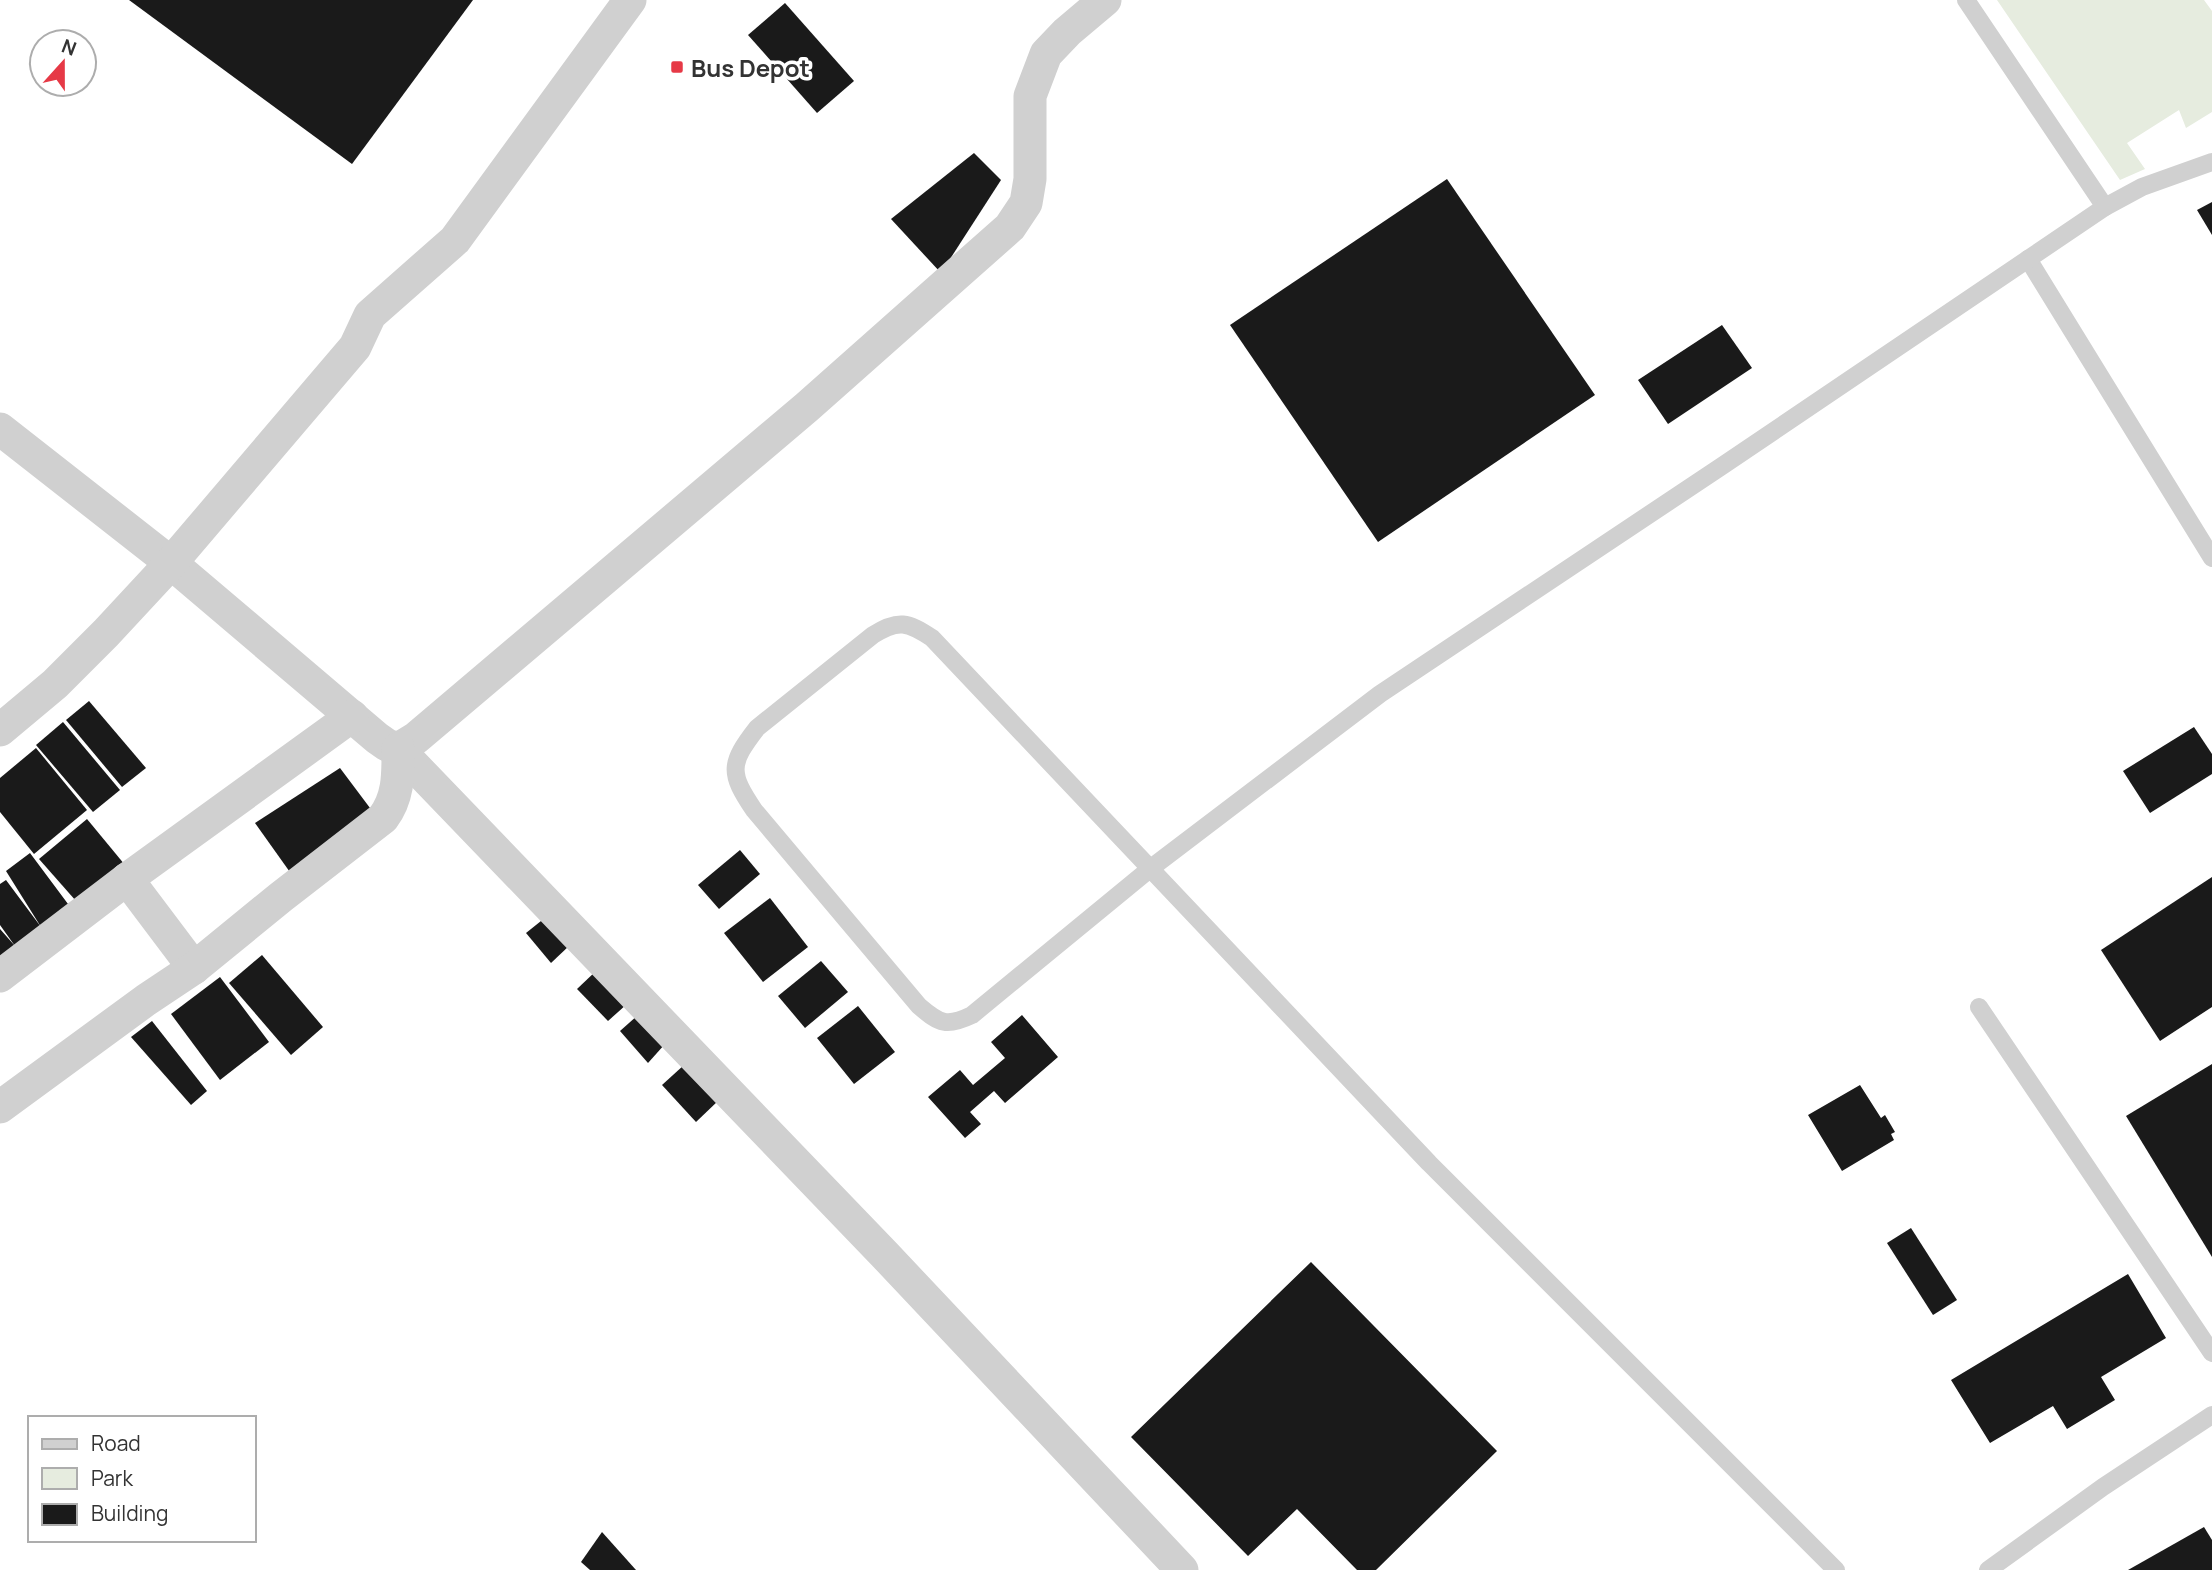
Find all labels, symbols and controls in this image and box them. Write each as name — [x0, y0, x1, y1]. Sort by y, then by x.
north arrow — [28, 28, 98, 98]
text: N — [58, 33, 80, 62]
place label: Bus Depot — [691, 51, 810, 84]
marker: Bus Depot — [669, 59, 685, 75]
legend — [28, 1416, 256, 1542]
text: Road — [91, 1429, 141, 1457]
text: Park — [91, 1464, 133, 1492]
text: Building — [91, 1499, 168, 1527]

